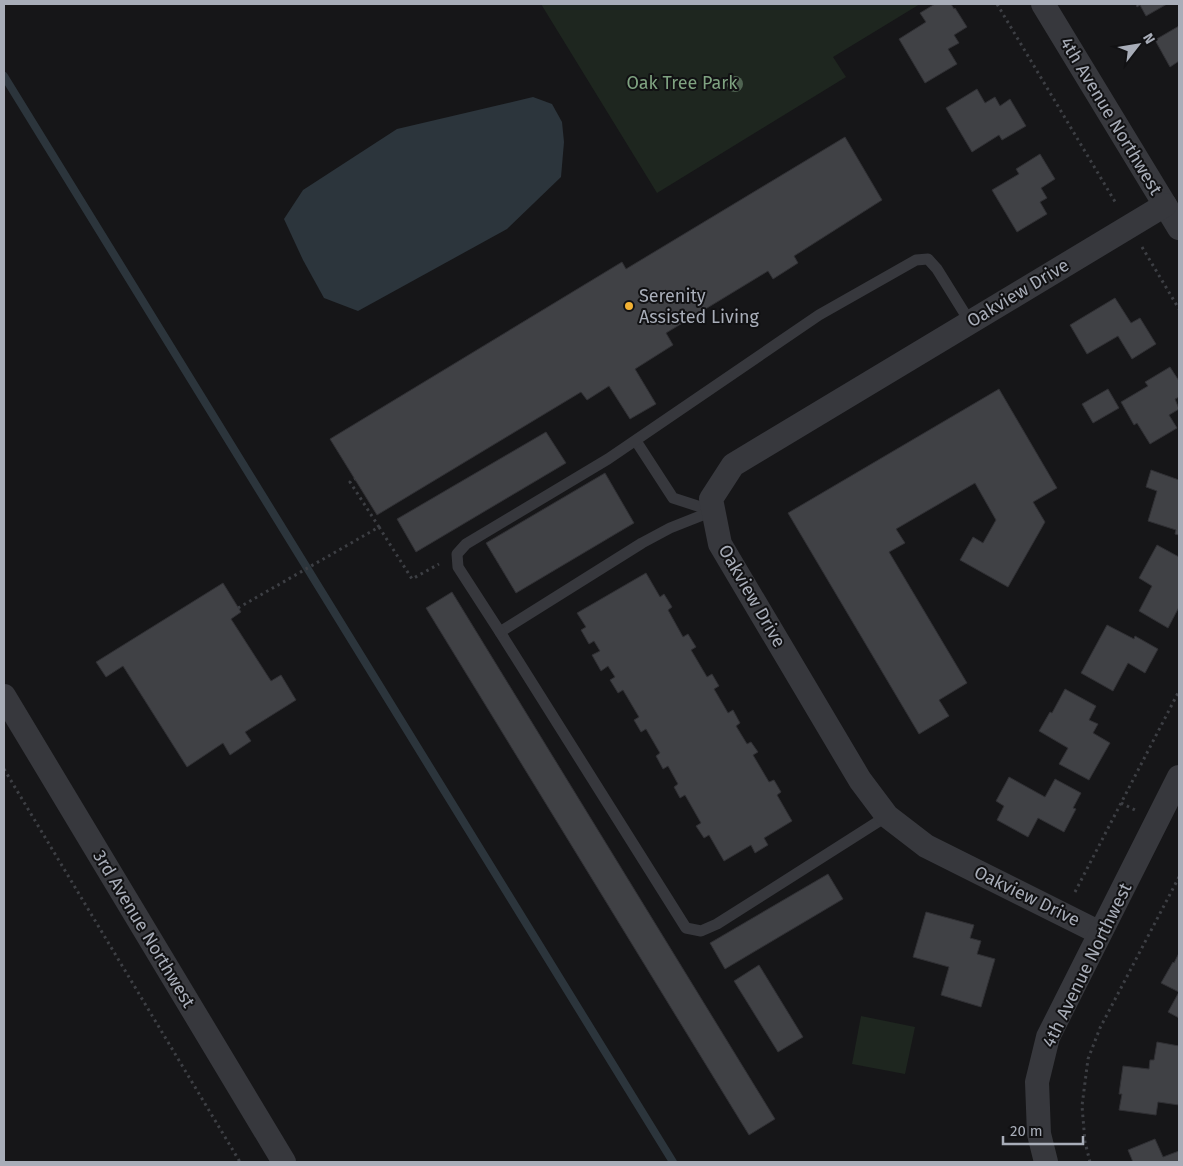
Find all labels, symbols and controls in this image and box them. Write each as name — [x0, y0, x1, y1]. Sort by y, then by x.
north arrow — [1113, 20, 1163, 70]
street label: 4th Avenue Northwest — [1055, 33, 1167, 199]
park label: Oak Tree Park — [626, 72, 738, 94]
street label: Oakview Drive — [963, 254, 1073, 332]
place label: Serenity Assisted Living — [639, 285, 760, 328]
marker: Serenity Assisted Living — [623, 300, 635, 312]
street label: Oakview Drive — [714, 541, 790, 651]
street label: 3rd Avenue Northwest — [88, 846, 200, 1012]
street label: Oakview Drive — [971, 861, 1083, 931]
street label: 4th Avenue Northwest — [1038, 879, 1137, 1051]
scale bar — [1003, 1114, 1083, 1146]
text: 20 m — [1010, 1122, 1043, 1140]

